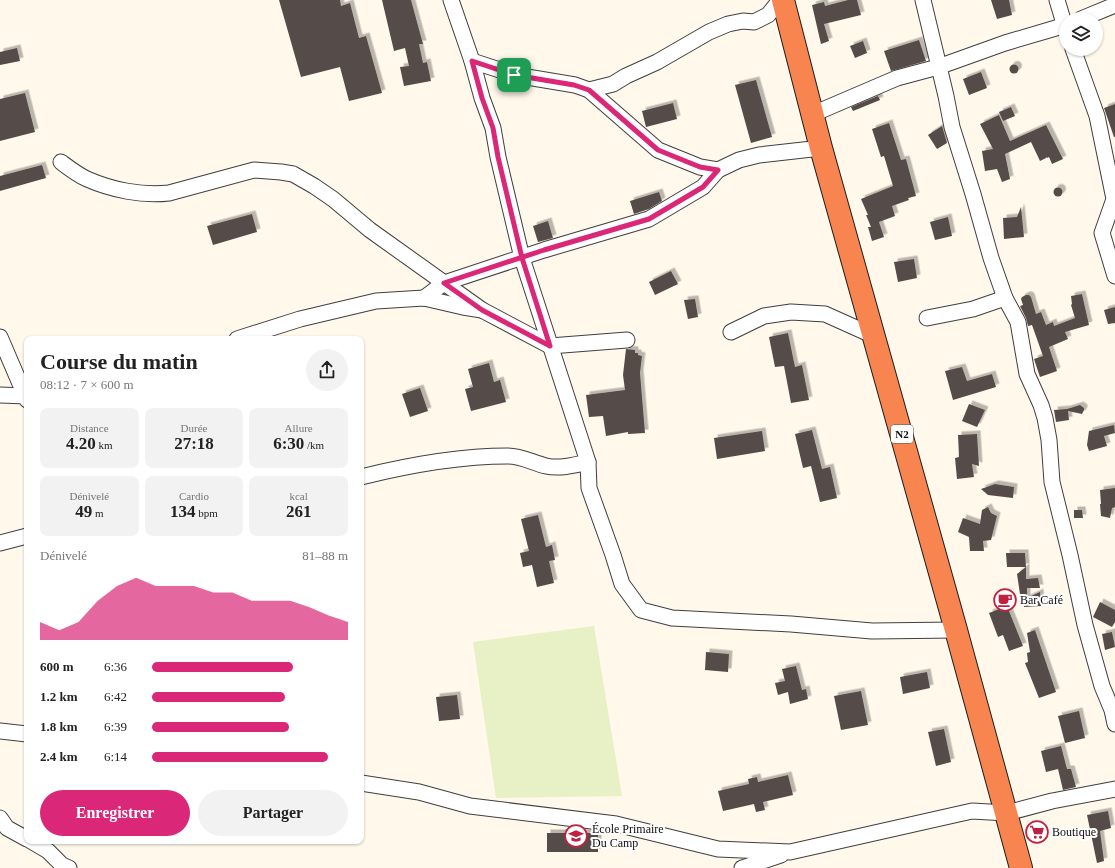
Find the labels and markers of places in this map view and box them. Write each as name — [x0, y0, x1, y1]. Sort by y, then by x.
pin — [497, 58, 531, 92]
cafe icon: Bar Café — [992, 587, 1018, 613]
place label: Bar Café — [1020, 593, 1063, 607]
supermarket icon: Boutique — [1024, 819, 1050, 845]
place label: École Primaire Du Camp — [592, 822, 664, 850]
school or university icon: École Primaire Du Camp — [563, 823, 589, 849]
place label: Boutique — [1052, 825, 1096, 839]

